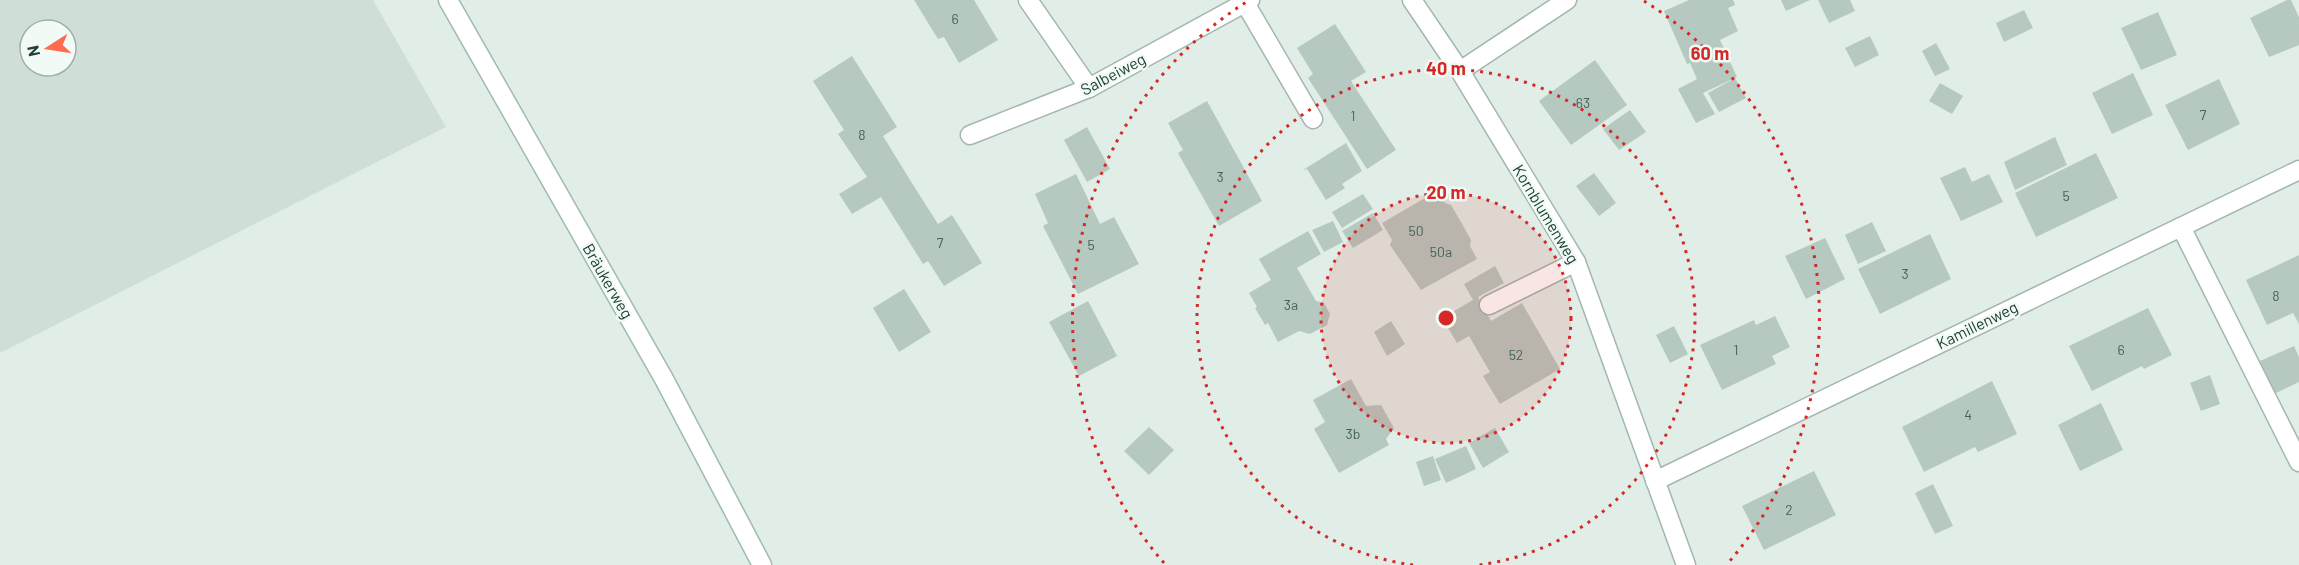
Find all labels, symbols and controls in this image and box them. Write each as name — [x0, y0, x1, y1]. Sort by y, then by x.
house number: 6 — [951, 10, 959, 27]
north arrow — [18, 18, 78, 78]
text: 60 m — [1691, 42, 1729, 64]
text: N — [22, 44, 43, 58]
street label: Salbeiweg — [1077, 49, 1148, 99]
text: 40 m — [1426, 57, 1466, 79]
house number: 63 — [1576, 94, 1590, 111]
house number: 7 — [2200, 106, 2207, 123]
house number: 1 — [1351, 107, 1355, 124]
house number: 8 — [858, 126, 866, 143]
street label: Kornblumenweg — [1509, 161, 1583, 267]
house number: 3 — [1216, 168, 1224, 185]
text: 20 m — [1427, 181, 1465, 203]
house number: 5 — [2062, 187, 2070, 204]
house number: 50 — [1408, 222, 1424, 239]
house number: 7 — [937, 234, 944, 251]
house number: 5 — [1087, 236, 1095, 253]
street label: Bräukerweg — [579, 240, 638, 322]
house number: 50a — [1430, 243, 1452, 260]
house number: 3 — [1901, 265, 1909, 282]
house number: 8 — [2272, 287, 2280, 304]
house number: 3a — [1284, 296, 1298, 313]
street label: Kamillenweg — [1933, 297, 2020, 352]
centre of rings — [1436, 308, 1456, 328]
house number: 1 — [1734, 341, 1738, 358]
house number: 6 — [2117, 341, 2125, 358]
house number: 52 — [1509, 346, 1523, 363]
house number: 4 — [1964, 406, 1972, 423]
house number: 3b — [1346, 425, 1360, 442]
house number: 2 — [1785, 501, 1793, 518]

